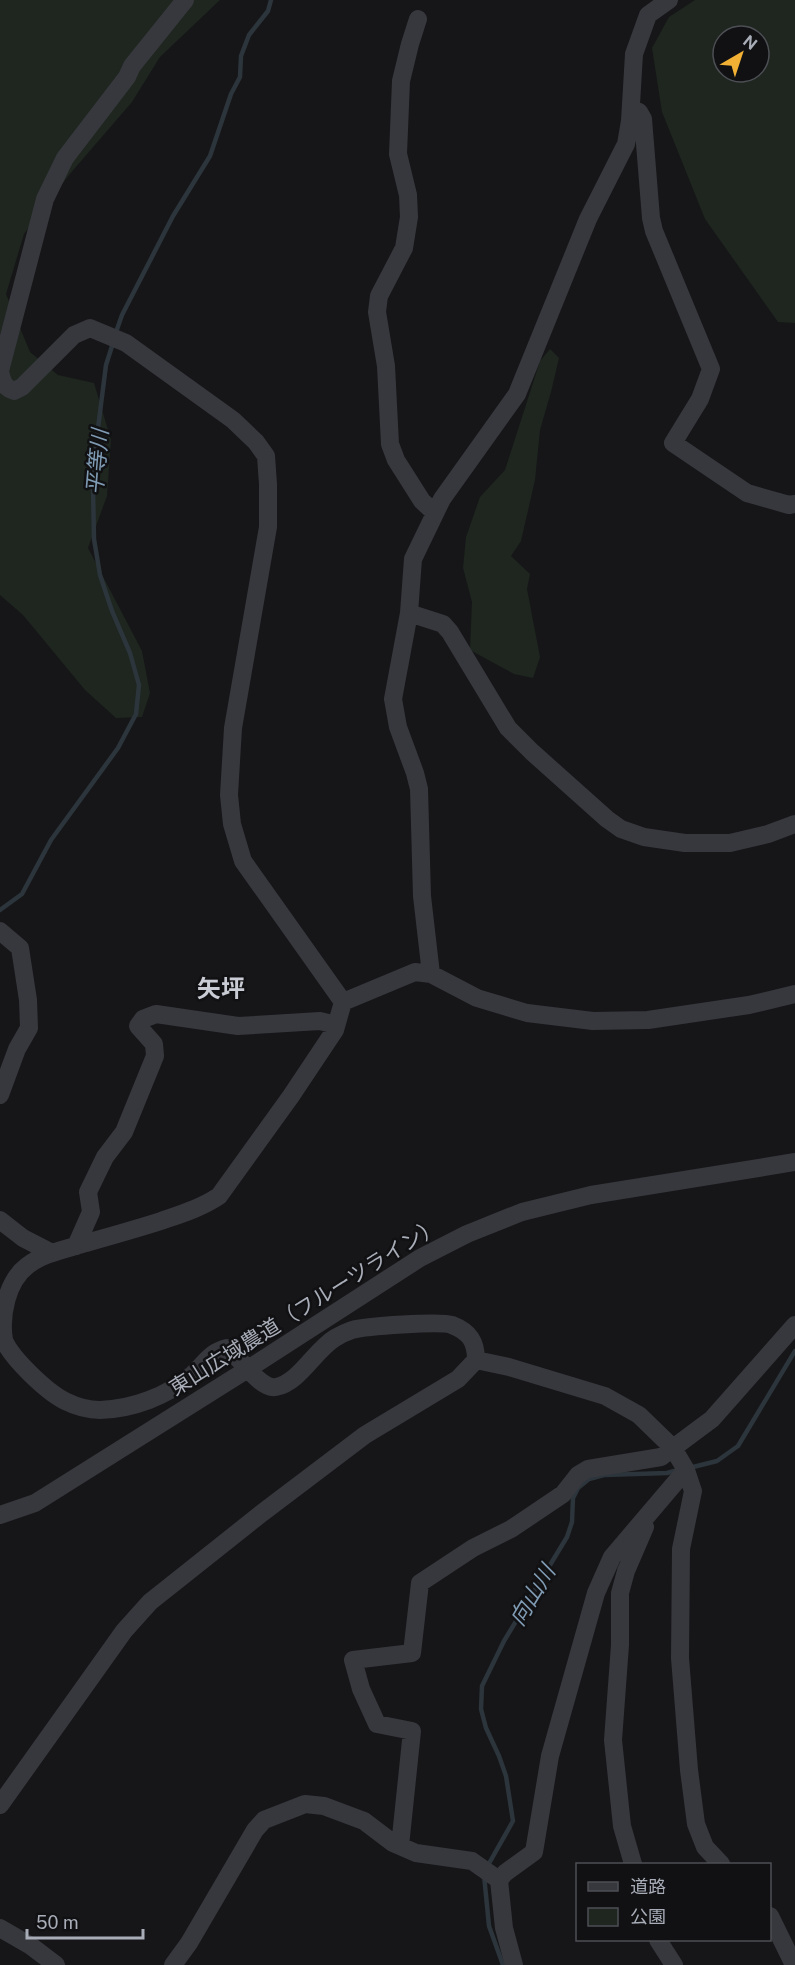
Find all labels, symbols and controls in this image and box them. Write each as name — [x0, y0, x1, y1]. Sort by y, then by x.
north arrow — [711, 24, 771, 84]
text: N — [739, 31, 761, 54]
water label: 平等川 — [81, 426, 113, 496]
district label: 矢坪 — [197, 974, 245, 1002]
street label: 東山広域農道（フルーツライン） — [165, 1213, 445, 1401]
water label: 向山川 — [504, 1558, 561, 1630]
legend — [576, 1863, 771, 1941]
text: 道路 — [630, 1876, 666, 1897]
scale bar — [27, 1902, 142, 1940]
text: 公園 — [630, 1906, 666, 1927]
text: 50 m — [36, 1912, 79, 1933]

